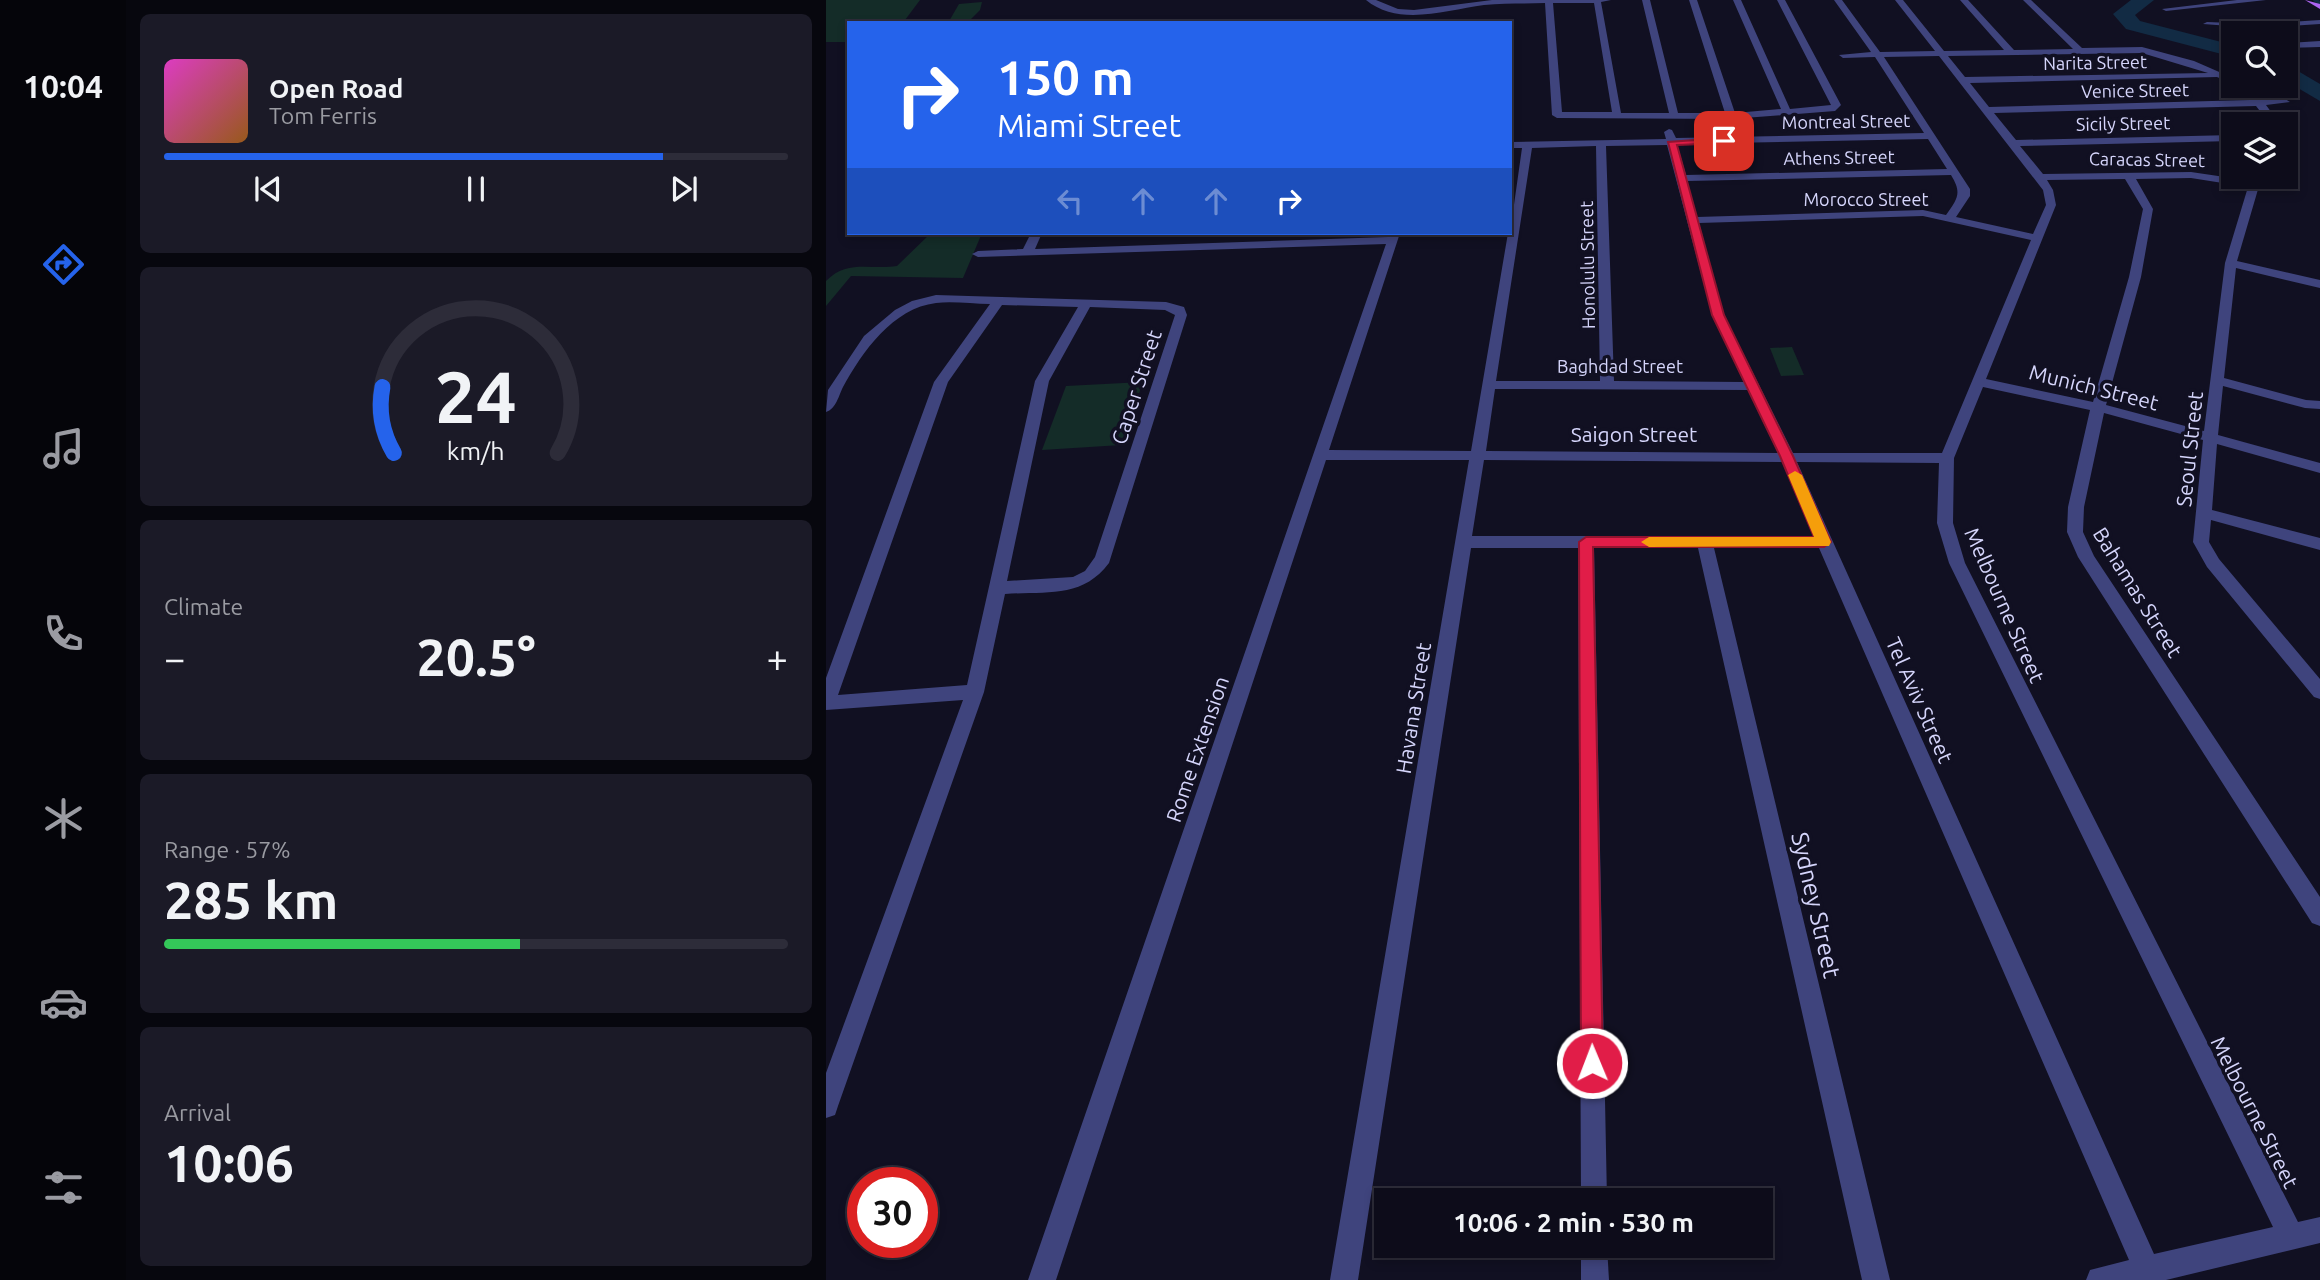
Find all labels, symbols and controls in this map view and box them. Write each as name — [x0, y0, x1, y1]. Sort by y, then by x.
map controls — [2221, 21, 2298, 189]
button: search — [2221, 21, 2298, 98]
icon: right — [882, 49, 973, 140]
text: 150 m — [997, 49, 1134, 104]
street label: Narita Street — [2043, 51, 2147, 73]
text: 10:04 — [23, 68, 103, 104]
text: Open Road — [269, 74, 403, 103]
street label: Venice Street — [2081, 79, 2189, 101]
text: Tom Ferris — [269, 103, 377, 128]
text: Miami Street — [997, 107, 1181, 143]
street label: Montreal Street — [1782, 110, 1910, 132]
pin — [1694, 111, 1754, 171]
street label: Sicily Street — [2076, 112, 2170, 134]
button: layers — [2221, 112, 2298, 189]
icon: arrive — [1705, 122, 1743, 160]
street label: Athens Street — [1783, 146, 1895, 168]
street label: Caracas Street — [2089, 148, 2205, 170]
icon: previous — [249, 170, 287, 208]
icon: pause — [457, 170, 495, 208]
icon: next — [665, 170, 703, 208]
icon: left — [1051, 182, 1089, 220]
icon: ahead — [1124, 182, 1162, 220]
icon: ahead — [1197, 182, 1235, 220]
icon: right — [1270, 182, 1308, 220]
street label: Morocco Street — [1803, 189, 1929, 209]
street label: Honolulu Street — [1576, 201, 1598, 329]
icon: directions — [39, 240, 88, 289]
street label: Caper Street — [1106, 327, 1166, 447]
text: 24 — [435, 355, 517, 437]
street label: Baghdad Street — [1557, 356, 1683, 376]
street label: Munich Street — [2027, 359, 2161, 415]
street label: Seoul Street — [2171, 390, 2207, 508]
street label: Saigon Street — [1571, 422, 1697, 446]
icon: music — [39, 424, 88, 473]
text: km/h — [447, 437, 505, 465]
street label: Bahamas Street — [2089, 523, 2187, 661]
street label: Melbourne Street — [1960, 524, 2050, 686]
text: Climate — [164, 594, 243, 619]
icon: phone — [39, 609, 88, 658]
text: 20.5° — [416, 628, 536, 686]
street label: Tel Aviv Street — [1882, 633, 1958, 767]
text: − — [164, 637, 185, 679]
text: + — [767, 637, 788, 679]
street label: Havana Street — [1391, 641, 1435, 775]
street label: Rome Extension — [1161, 673, 1233, 825]
icon: climate — [39, 794, 88, 843]
street label: Sydney Street — [1786, 829, 1846, 981]
text: Range · 57% — [164, 837, 291, 862]
text: 285 km — [164, 871, 338, 929]
icon: car — [39, 978, 88, 1027]
position arrow — [1555, 1026, 1629, 1100]
street label: Melbourne Street — [2206, 1032, 2304, 1192]
text: Arrival — [164, 1100, 231, 1125]
text: 10:06 — [164, 1134, 294, 1192]
icon: filters — [39, 1163, 88, 1212]
speed limit sign: 30 — [847, 1167, 938, 1258]
text: 10:06 · 2 min · 530 m — [1453, 1208, 1694, 1237]

